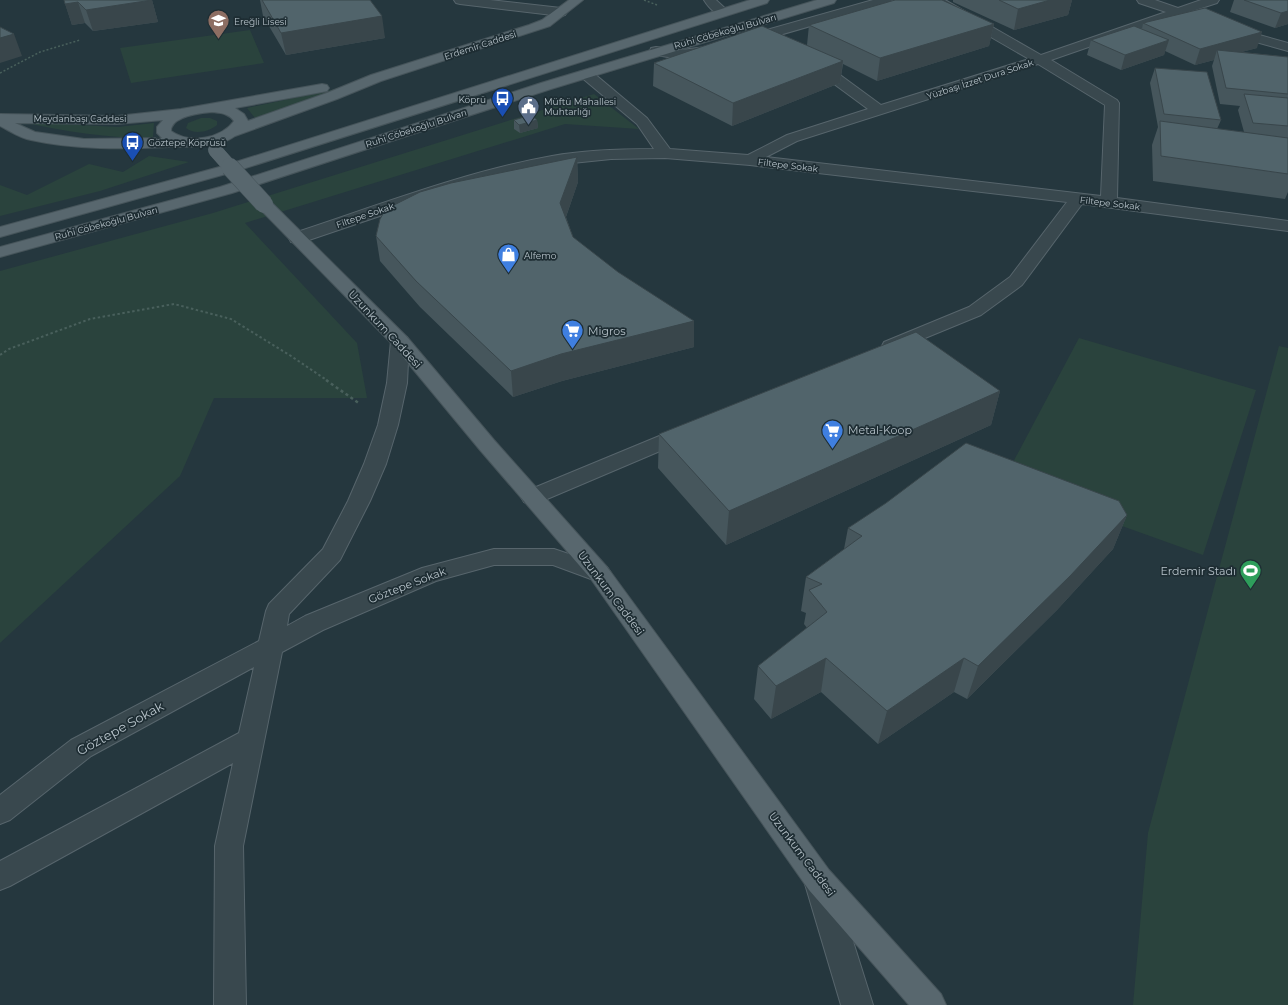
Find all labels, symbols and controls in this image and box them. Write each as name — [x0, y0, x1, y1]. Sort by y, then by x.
school or university icon: Ereğli Lisesi — [205, 8, 231, 41]
street label: Ruhi Cöbekoğlu Bulvarı — [673, 11, 777, 51]
place label: Ereğli Lisesi — [234, 16, 287, 27]
street label: Erdemir Caddesi — [443, 28, 517, 62]
street label: Yüzbaşı İzzet Dura Sokak — [925, 56, 1035, 101]
bus stop icon: Köprü — [489, 86, 515, 119]
public building icon: Müftü Mahallesi Muhtarlığı — [516, 93, 542, 126]
place label: Köprü — [458, 94, 486, 105]
place label: Müftü Mahallesi Muhtarlığı — [544, 96, 616, 117]
street label: Ruhi Cöbekoğlu Bulvarı — [364, 106, 468, 150]
street label: Meydanbaşı Caddesi — [34, 113, 126, 124]
bus stop icon: Göztepe Köprüsü — [119, 129, 145, 162]
place label: Göztepe Köprüsü — [148, 137, 226, 148]
street label: Filtepe Sokak — [757, 156, 819, 174]
street label: Filtepe Sokak — [1079, 194, 1141, 212]
street label: Filtepe Sokak — [335, 200, 396, 230]
street label: Ruhi Cöbekoğlu Bulvarı — [53, 204, 159, 242]
shop icon: Alfemo — [496, 242, 522, 275]
place label: Alfemo — [524, 250, 557, 261]
street label: Uzunkum Caddesi — [345, 287, 425, 371]
supermarket icon: Migros — [559, 318, 585, 351]
place label: Migros — [588, 324, 626, 338]
supermarket icon: Metal-Koop — [819, 417, 845, 450]
place label: Metal-Koop — [848, 423, 912, 437]
street label: Uzunkum Caddesi — [575, 548, 647, 638]
sports icon: Erdemir Stadı — [1238, 558, 1264, 591]
street label: Göztepe Sokak — [366, 564, 448, 606]
place label: Erdemir Stadı — [1160, 564, 1236, 578]
street label: Göztepe Sokak — [74, 697, 166, 758]
street label: Uzunkum Caddesi — [766, 809, 838, 899]

